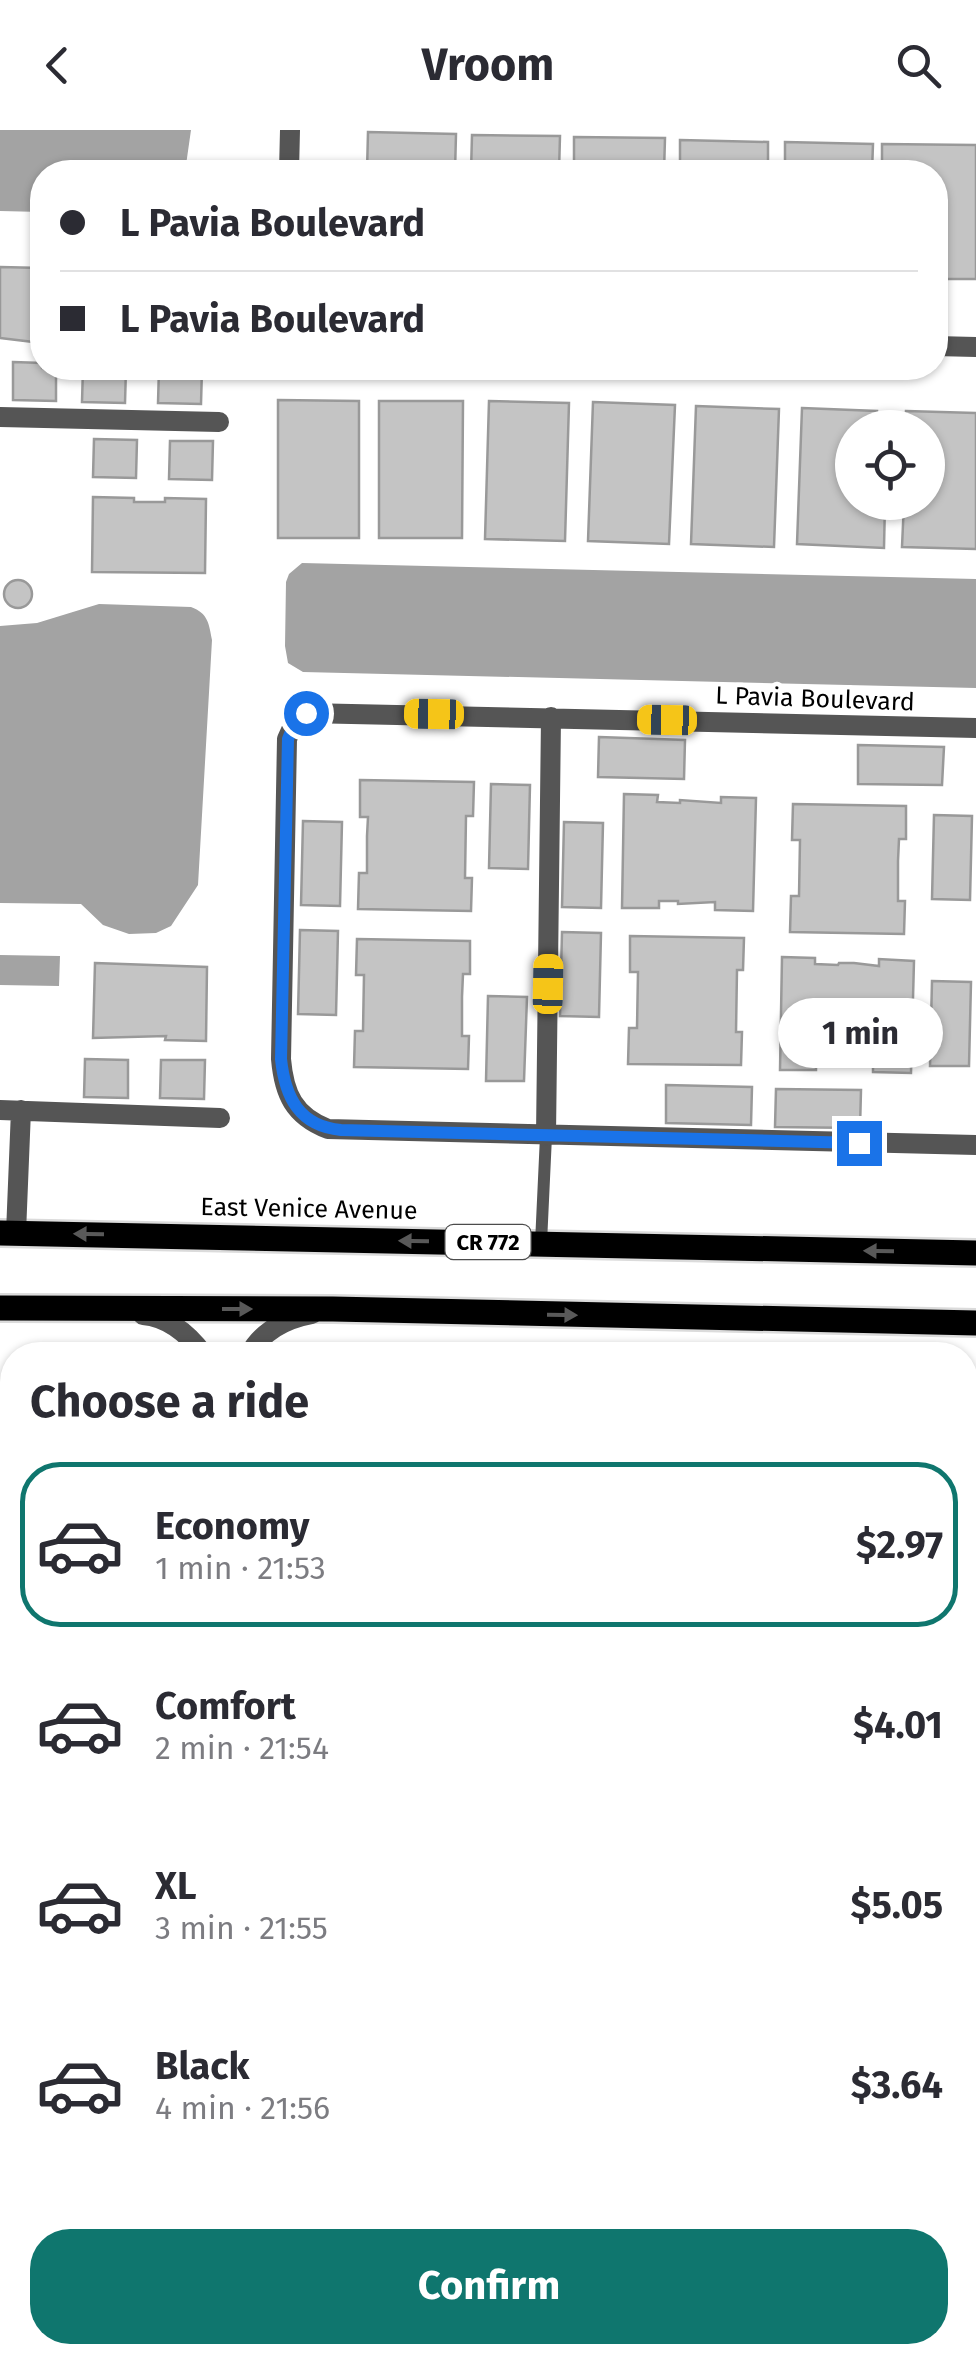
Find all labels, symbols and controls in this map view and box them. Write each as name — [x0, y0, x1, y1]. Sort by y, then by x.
icon: back — [30, 38, 85, 93]
text: Vroom — [422, 38, 554, 92]
icon: search — [891, 38, 946, 93]
text: L Pavia Boulevard — [120, 200, 425, 246]
text: L Pavia Boulevard — [120, 296, 425, 342]
map controls — [835, 410, 945, 520]
button: locate — [835, 410, 945, 520]
street label: L Pavia Boulevard — [715, 681, 915, 717]
route start — [284, 691, 329, 736]
car — [404, 698, 464, 730]
car — [637, 704, 697, 736]
car — [532, 954, 564, 1014]
callout: 1 min — [776, 998, 942, 1068]
text: 1 min — [822, 1014, 899, 1052]
route end — [837, 1121, 882, 1166]
street label: East Venice Avenue — [200, 1192, 418, 1226]
road number: CR 772 — [446, 1225, 530, 1259]
one-way arrow — [72, 1226, 104, 1242]
one-way arrow — [397, 1232, 429, 1248]
one-way arrow — [862, 1242, 894, 1258]
one-way arrow — [222, 1301, 254, 1317]
one-way arrow — [547, 1307, 579, 1323]
text: Choose a ride — [30, 1375, 309, 1429]
icon: car — [35, 1500, 125, 1590]
text: Economy — [155, 1503, 310, 1549]
text: $2.97 — [856, 1522, 943, 1568]
text: 1 min · 21:53 — [155, 1549, 326, 1587]
icon: car — [35, 1680, 125, 1770]
text: Comfort — [155, 1683, 296, 1729]
text: $4.01 — [853, 1702, 943, 1748]
text: 2 min · 21:54 — [155, 1729, 329, 1767]
icon: car — [35, 1860, 125, 1950]
text: XL — [155, 1863, 197, 1909]
text: $5.05 — [851, 1882, 943, 1928]
text: 3 min · 21:55 — [155, 1909, 328, 1947]
icon: car — [35, 2040, 125, 2130]
text: Black — [155, 2043, 250, 2089]
text: $3.64 — [851, 2062, 943, 2108]
text: 4 min · 21:56 — [155, 2089, 330, 2127]
button: Confirm — [30, 2229, 948, 2344]

